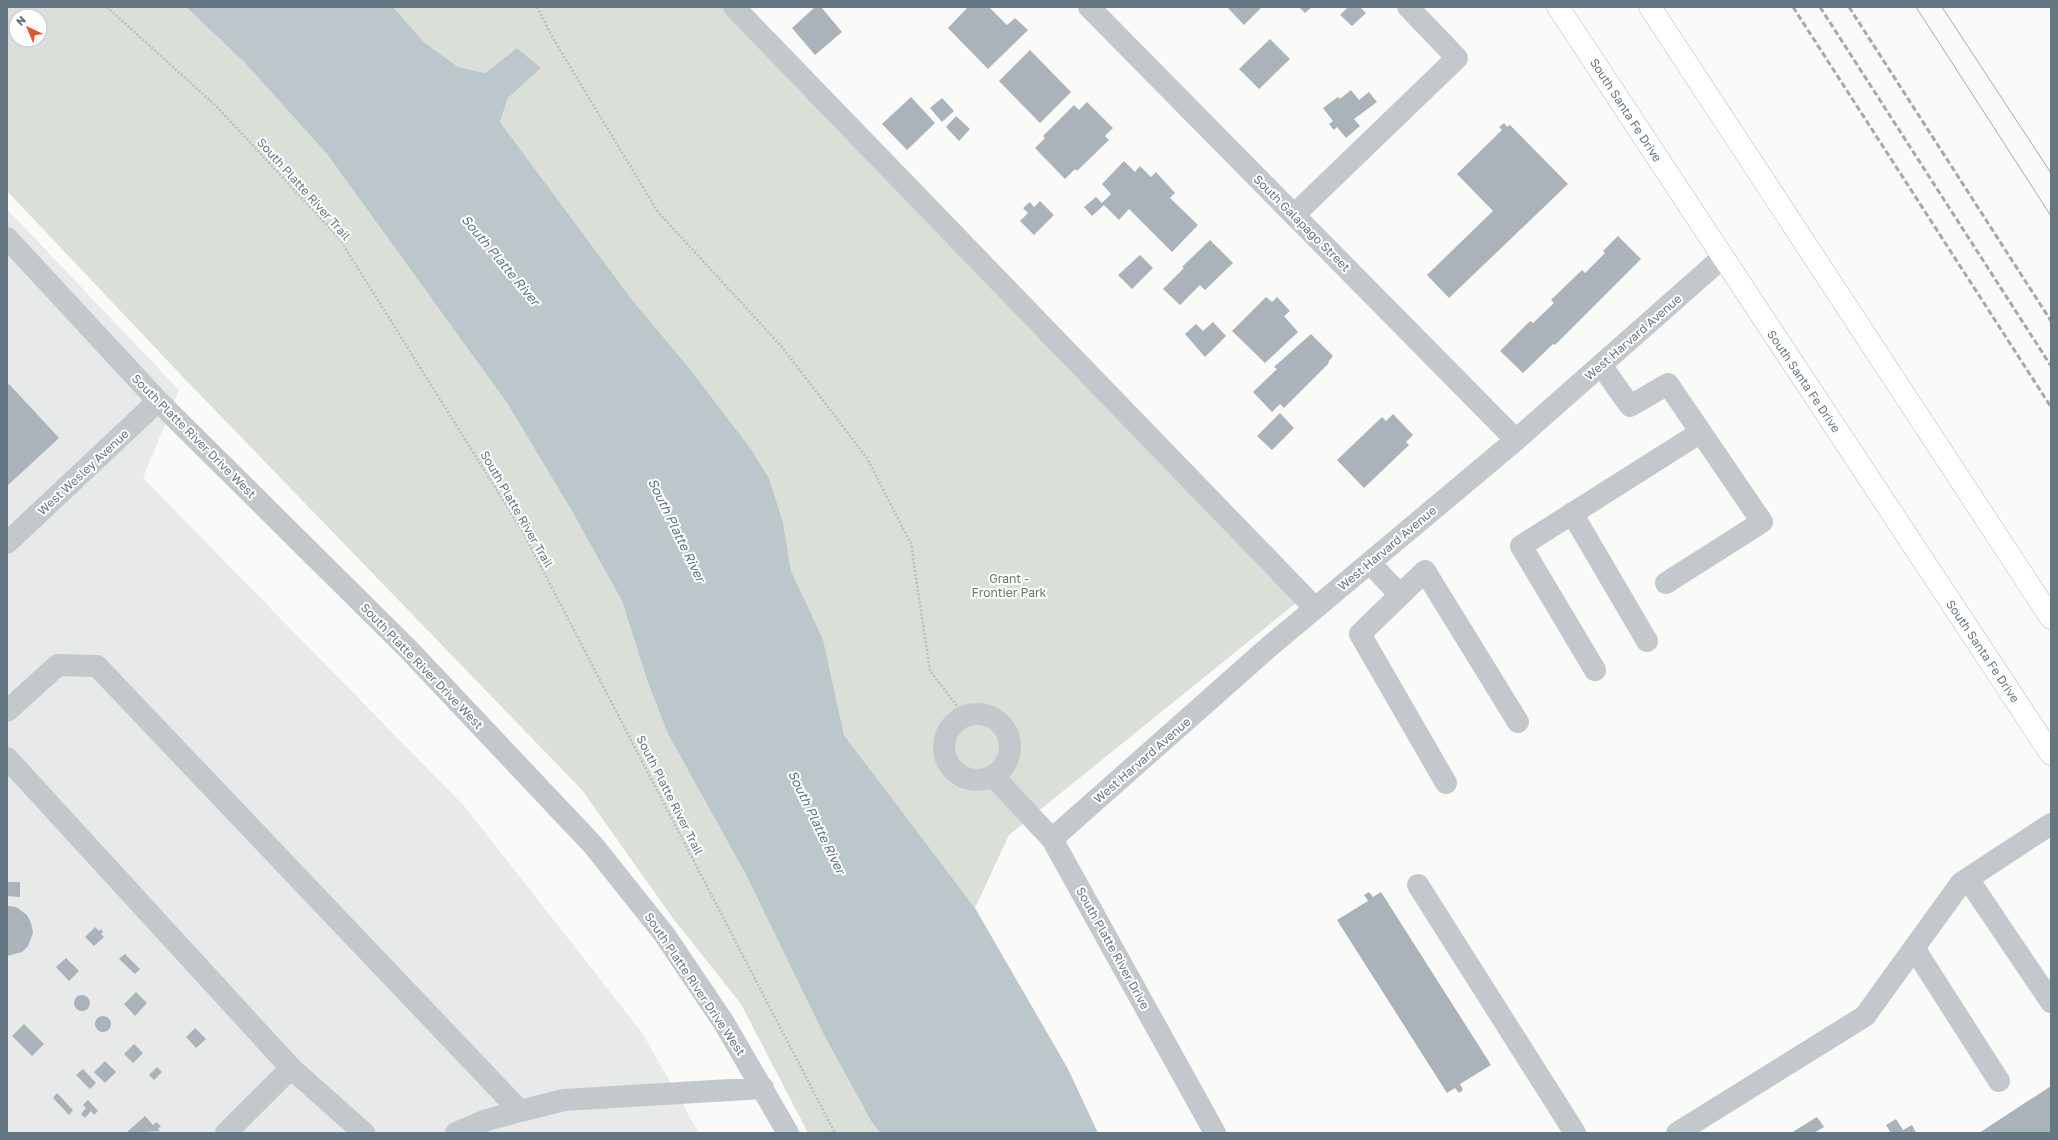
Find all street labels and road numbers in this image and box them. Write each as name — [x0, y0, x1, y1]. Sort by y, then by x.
street label: South Santa Fe Drive — [1587, 55, 1665, 165]
street label: South Platte River Trail — [254, 135, 354, 243]
street label: South Galapago Street — [1251, 172, 1354, 275]
street label: West Harvard Avenue — [1581, 291, 1685, 383]
street label: South Santa Fe Drive — [1764, 327, 1844, 435]
street label: South Platte River Drive West — [129, 371, 259, 501]
street label: West Wesley Avenue — [34, 426, 132, 518]
street label: South Platte River Trail — [477, 448, 557, 570]
street label: West Harvard Avenue — [1335, 503, 1439, 593]
street label: South Santa Fe Drive — [1943, 597, 2023, 705]
street label: South Platte River Drive West — [358, 600, 486, 732]
street label: West Harvard Avenue — [1090, 714, 1194, 806]
street label: South Platte River Trail — [633, 733, 707, 858]
street label: South Platte River Drive — [1073, 884, 1153, 1012]
street label: South Platte River Drive West — [641, 910, 749, 1059]

